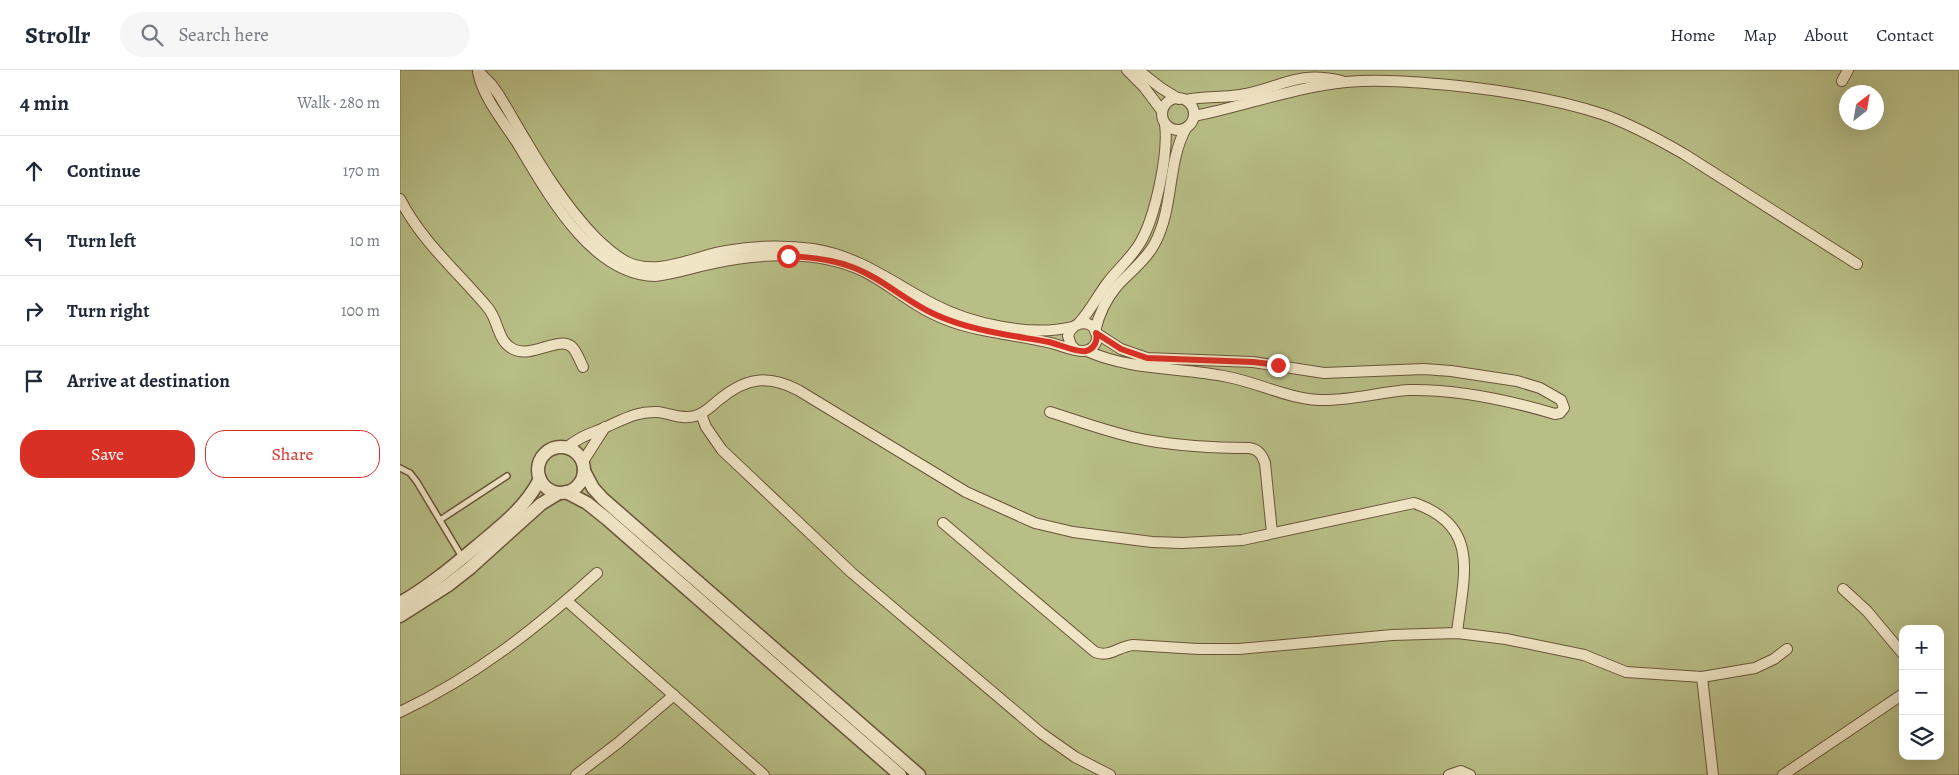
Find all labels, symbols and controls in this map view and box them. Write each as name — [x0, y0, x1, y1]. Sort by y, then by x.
search box — [120, 12, 470, 57]
text: Strollr — [25, 19, 90, 51]
icon: search — [138, 21, 166, 49]
text: Search here — [178, 22, 269, 48]
text: Home — [1670, 23, 1715, 47]
text: Map — [1743, 23, 1776, 47]
text: About — [1804, 23, 1848, 47]
text: Contact — [1876, 23, 1934, 47]
north arrow — [1839, 85, 1884, 130]
text: 4 min — [20, 89, 69, 117]
text: Walk · 280 m — [297, 92, 380, 114]
icon: ahead — [20, 157, 48, 185]
text: Continue — [67, 158, 141, 184]
text: 170 m — [343, 160, 380, 182]
icon: left — [20, 227, 48, 255]
text: Turn left — [67, 228, 136, 254]
text: 10 m — [350, 230, 380, 252]
route start — [777, 245, 800, 268]
icon: right — [20, 297, 48, 325]
text: Turn right — [67, 298, 149, 324]
text: 100 m — [341, 300, 380, 322]
route end — [1267, 354, 1290, 377]
icon: arrive — [20, 367, 48, 395]
text: Arrive at destination — [67, 368, 230, 394]
button: Save — [20, 430, 195, 478]
button: Share — [205, 430, 380, 478]
map controls — [1899, 625, 1944, 760]
button: + — [1899, 625, 1944, 670]
button: − — [1899, 670, 1944, 715]
button: layers — [1899, 715, 1944, 760]

